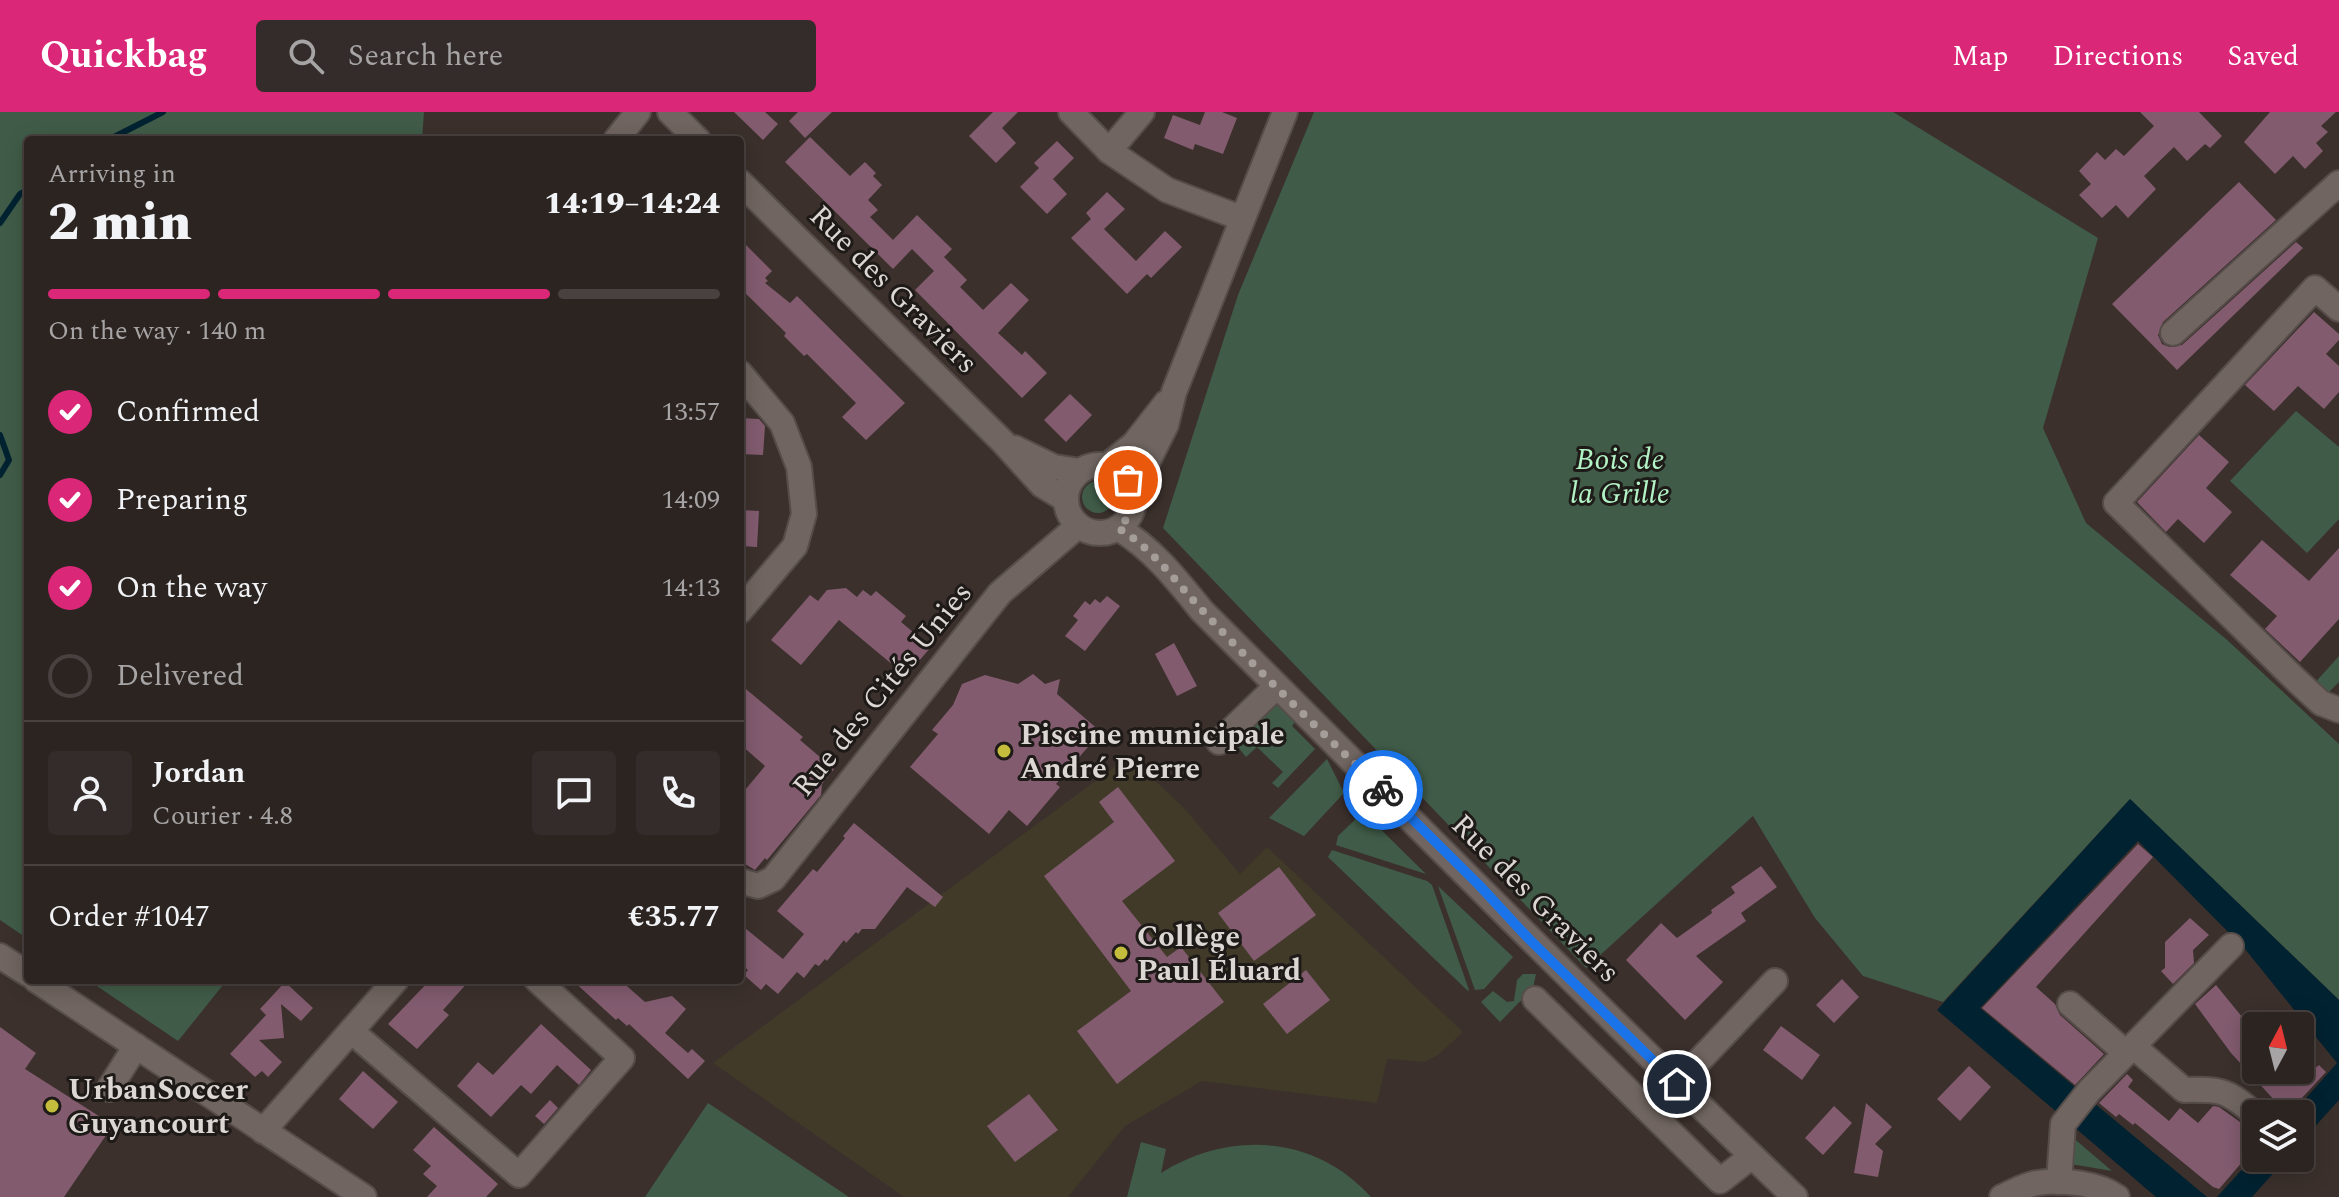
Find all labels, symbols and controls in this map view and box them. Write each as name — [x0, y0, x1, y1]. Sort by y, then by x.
search box — [256, 20, 816, 92]
text: Quickbag — [40, 27, 208, 85]
text: Search here — [348, 33, 503, 79]
icon: search — [284, 34, 328, 78]
text: Map — [1952, 35, 2009, 78]
text: Directions — [2053, 35, 2183, 78]
text: Saved — [2227, 35, 2299, 78]
text: Arriving in — [48, 154, 176, 194]
text: 14:19–14:24 — [544, 181, 720, 227]
text: 2 min — [48, 184, 192, 263]
street label: Rue des Graviers — [798, 194, 989, 385]
text: On the way · 140 m — [48, 311, 266, 351]
text: Confirmed — [116, 389, 260, 435]
icon: check — [48, 390, 92, 434]
text: 13:57 — [661, 392, 720, 432]
park label: Bois de la Grille — [1570, 437, 1670, 517]
pin — [1094, 446, 1162, 514]
icon: bag — [1106, 458, 1150, 502]
text: Preparing — [116, 477, 248, 523]
icon: check — [48, 478, 92, 522]
text: 14:09 — [661, 480, 720, 520]
text: On the way — [116, 565, 267, 611]
icon: check — [48, 566, 92, 610]
text: 14:13 — [661, 568, 720, 608]
street label: Rue des Cités Unies — [781, 572, 984, 807]
text: Delivered — [116, 653, 244, 699]
place label: Piscine municipale André Pierre — [1020, 712, 1285, 792]
marker: Piscine municipale André Pierre — [995, 742, 1013, 760]
text: Jordan — [152, 750, 245, 796]
courier — [1343, 750, 1423, 830]
button: person — [48, 751, 132, 835]
button: chat — [532, 751, 616, 835]
button: phone — [636, 751, 720, 835]
icon: bike — [1361, 768, 1405, 812]
text: Courier · 4.8 — [152, 796, 293, 836]
street label: Rue des Graviers — [1440, 803, 1631, 994]
text: Order #1047 — [48, 894, 210, 940]
text: €35.77 — [628, 894, 720, 940]
place label: Collège Paul Éluard — [1137, 914, 1301, 994]
marker: Collège Paul Éluard — [1112, 944, 1130, 962]
north arrow — [2242, 1012, 2314, 1084]
map controls — [2242, 1012, 2314, 1172]
pin — [1643, 1050, 1711, 1118]
icon: home — [1655, 1062, 1699, 1106]
place label: UrbanSoccer Guyancourt — [68, 1067, 248, 1147]
marker: UrbanSoccer Guyancourt — [43, 1097, 61, 1115]
button: layers — [2242, 1100, 2314, 1172]

